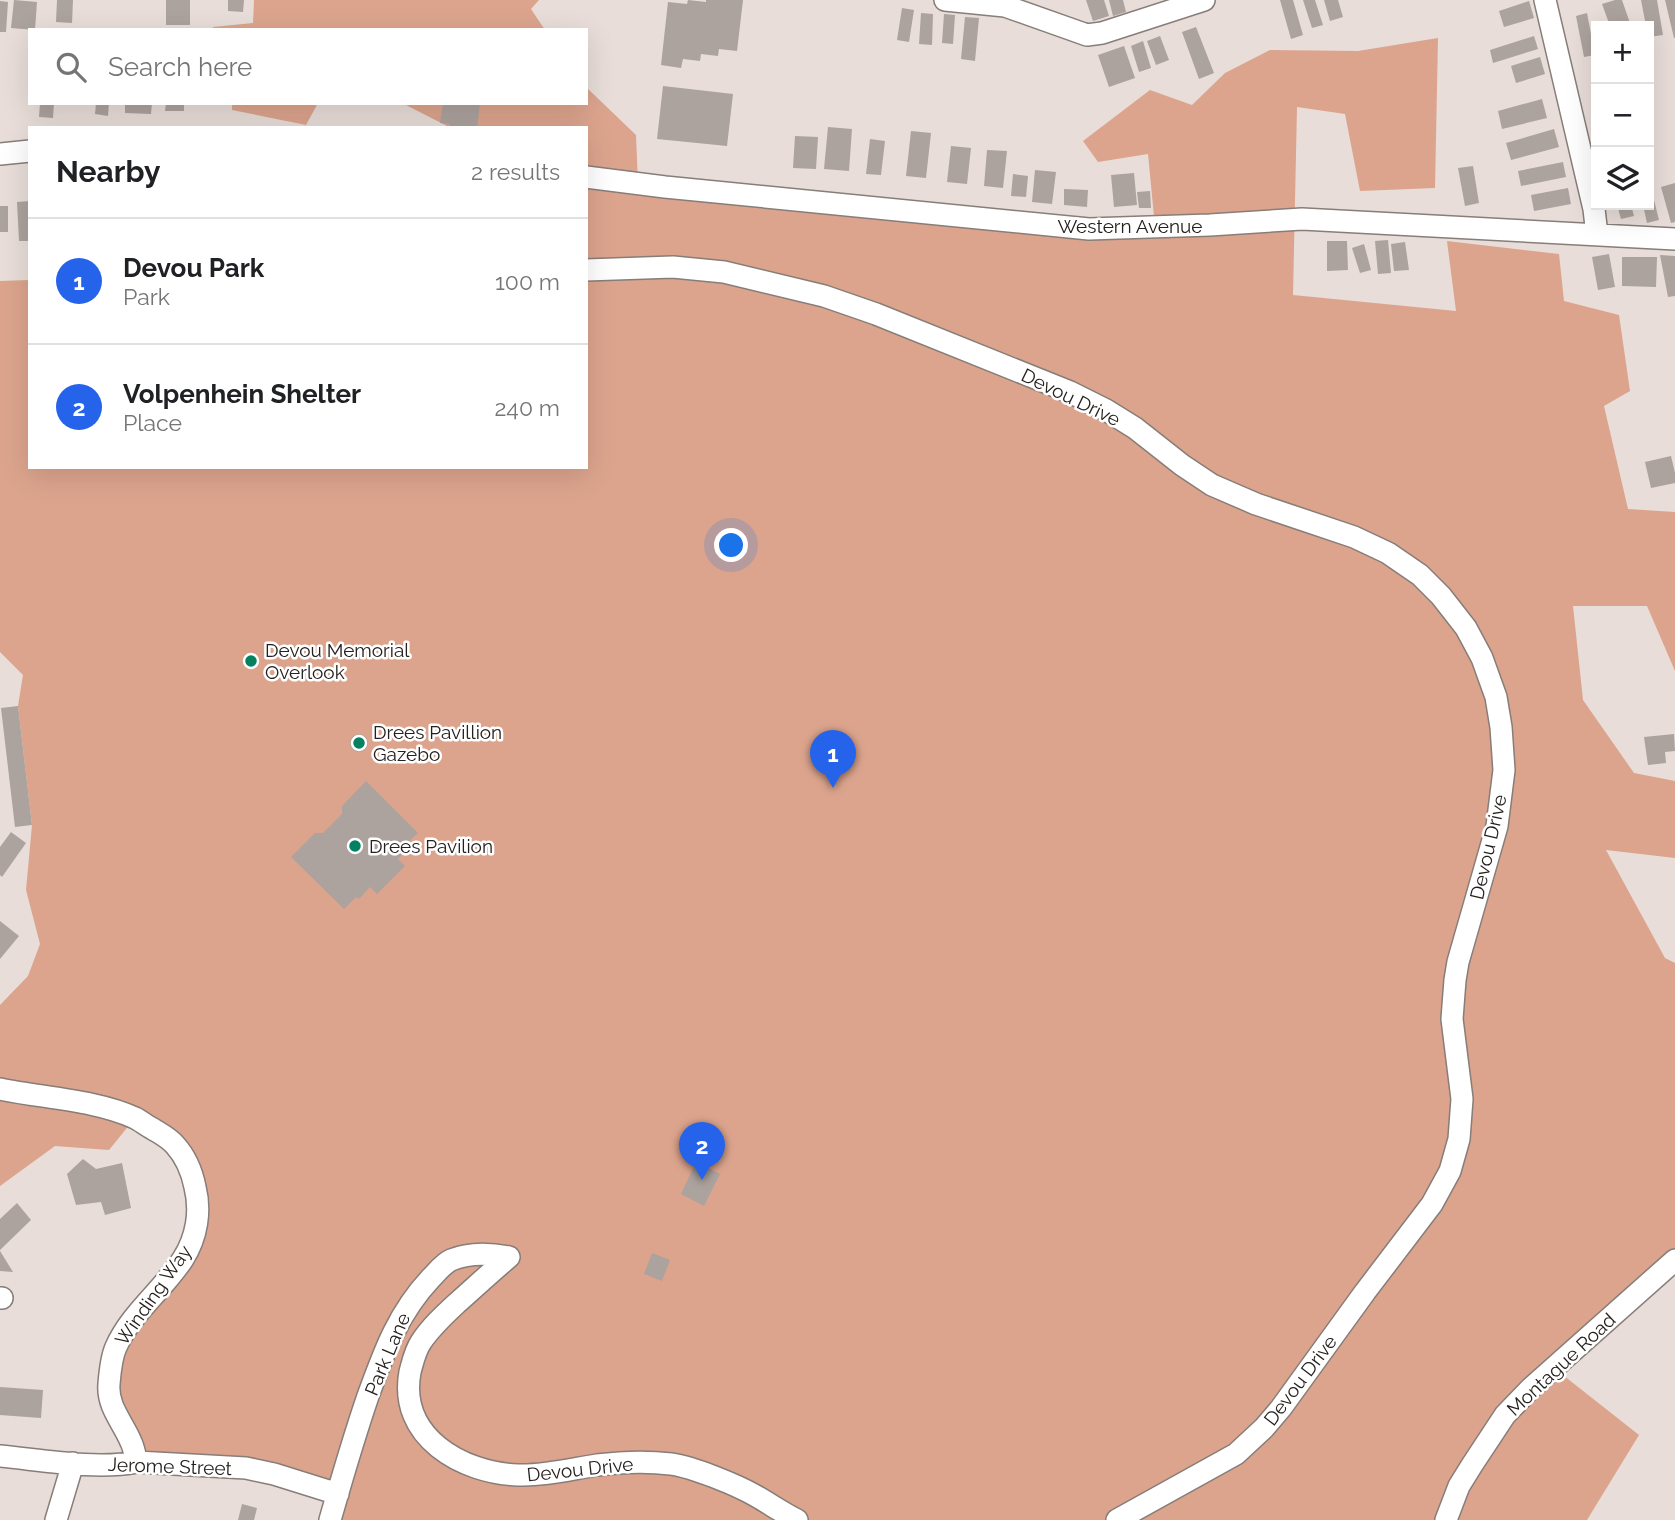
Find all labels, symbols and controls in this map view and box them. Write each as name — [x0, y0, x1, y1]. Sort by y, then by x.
map controls — [1591, 21, 1654, 210]
button: + — [1591, 21, 1654, 84]
search box — [28, 28, 588, 105]
icon: search — [52, 48, 90, 86]
text: Search here — [108, 52, 252, 82]
button: − — [1591, 84, 1654, 147]
button: layers — [1591, 147, 1654, 210]
text: Nearby — [56, 154, 160, 189]
text: 2 results — [471, 158, 560, 185]
street label: Western Avenue — [1058, 215, 1202, 237]
text: Devou Park — [123, 253, 264, 283]
text: 1 — [73, 268, 85, 295]
text: 100 m — [495, 268, 560, 295]
text: Park — [123, 283, 170, 310]
street label: Devou Drive — [1018, 364, 1124, 430]
text: Volpenhein Shelter — [123, 379, 361, 409]
text: 2 — [73, 394, 85, 421]
text: 240 m — [494, 394, 560, 421]
text: Place — [123, 409, 182, 436]
your location — [714, 528, 748, 562]
place label: Devou Memorial Overlook — [265, 639, 410, 683]
marker: Devou Memorial Overlook — [243, 653, 259, 669]
place label: Drees Pavillion Gazebo — [373, 721, 502, 765]
pin: 1 — [810, 730, 856, 788]
marker: Drees Pavillion Gazebo — [351, 735, 367, 751]
street label: Devou Drive — [1465, 792, 1511, 902]
place label: Drees Pavilion — [369, 835, 493, 857]
marker: Drees Pavilion — [347, 838, 363, 854]
pin: 2 — [679, 1122, 725, 1180]
street label: Winding Way — [110, 1241, 196, 1349]
street label: Montague Road — [1502, 1308, 1620, 1420]
street label: Park Lane — [360, 1310, 414, 1398]
street label: Devou Drive — [1259, 1331, 1341, 1429]
street label: Devou Drive — [526, 1452, 634, 1486]
street label: Jerome Street — [108, 1453, 233, 1479]

